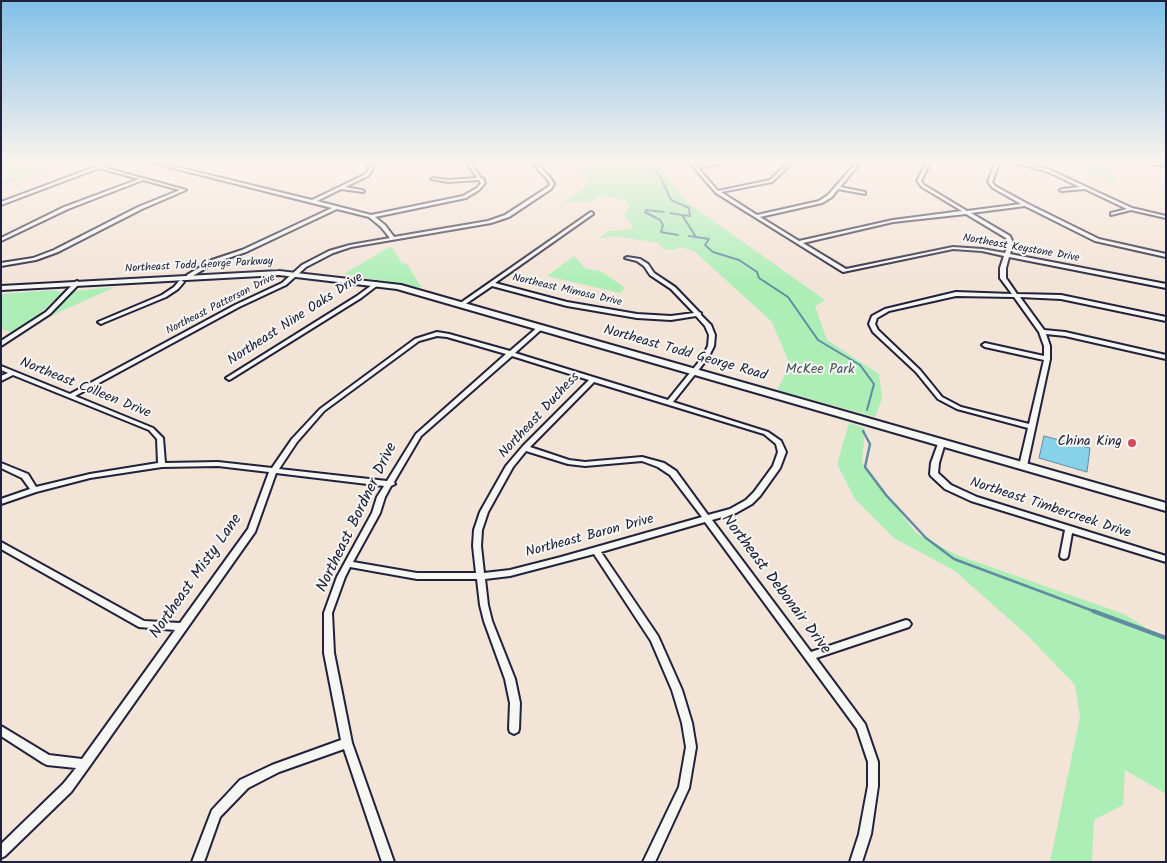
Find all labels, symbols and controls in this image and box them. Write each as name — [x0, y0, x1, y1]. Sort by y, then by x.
street label: Northeast Keystone Drive — [962, 232, 1080, 266]
street label: Northeast Todd George Parkway — [125, 256, 273, 276]
street label: Northeast Nine Oaks Drive — [225, 270, 367, 370]
street label: Northeast Patterson Drive — [164, 272, 278, 338]
street label: Northeast Mimosa Drive — [511, 272, 623, 310]
street label: Northeast Todd George Road — [601, 323, 769, 385]
street label: Northeast Colleen Drive — [17, 355, 153, 423]
park label: McKee Park — [785, 363, 855, 379]
street label: Northeast Duchess — [496, 370, 584, 462]
place label: China King — [1057, 435, 1122, 451]
marker: China King — [1126, 437, 1138, 449]
street label: Northeast Bordner Drive — [313, 440, 403, 596]
street label: Northeast Timbercreek Drive — [967, 475, 1133, 543]
street label: Northeast Misty Lane — [147, 511, 247, 643]
street label: Northeast Debonair Drive — [716, 511, 834, 659]
street label: Northeast Baron Drive — [524, 512, 656, 562]

